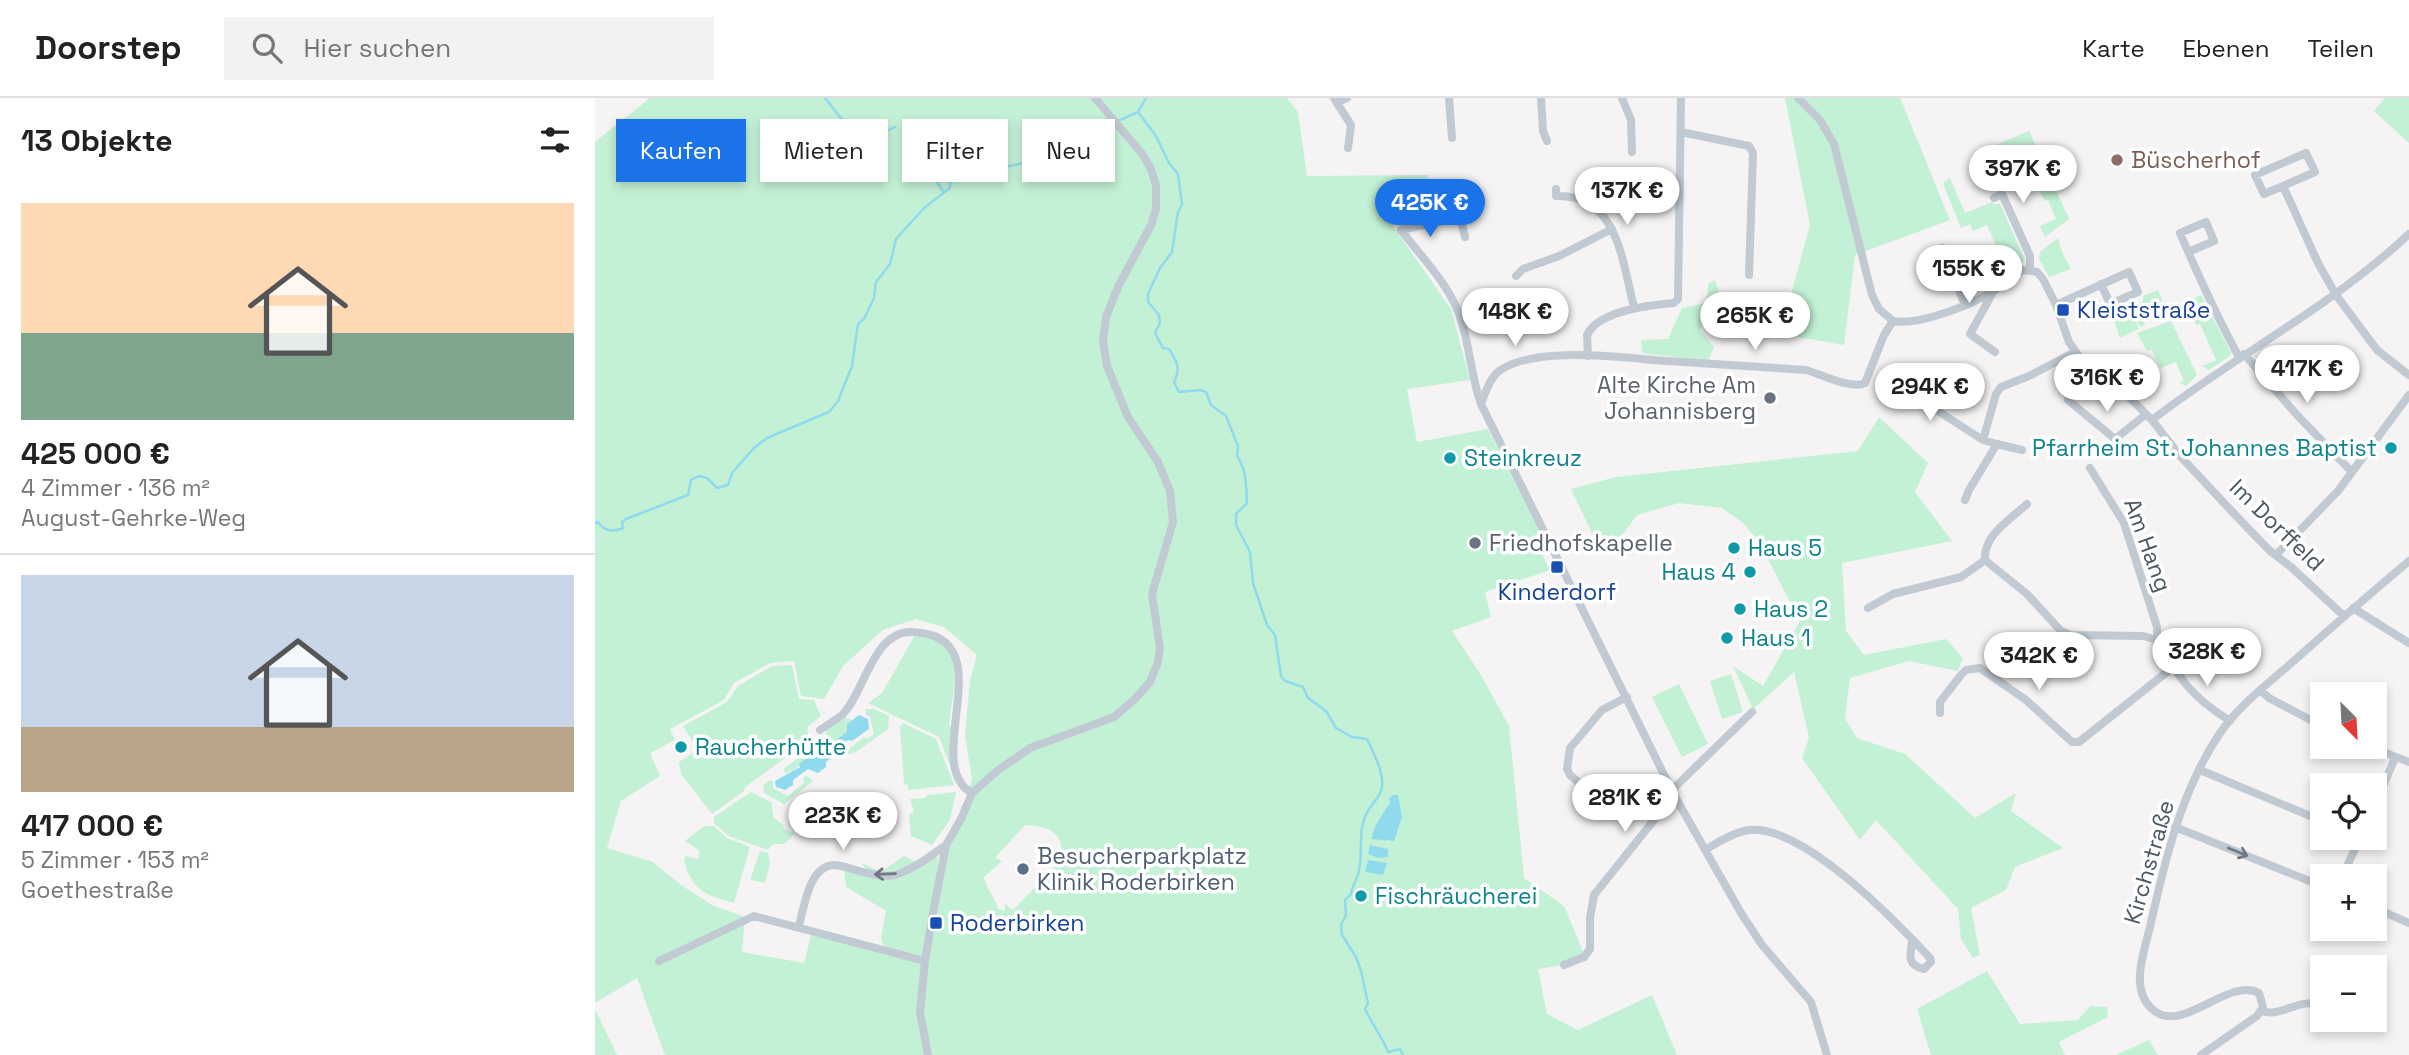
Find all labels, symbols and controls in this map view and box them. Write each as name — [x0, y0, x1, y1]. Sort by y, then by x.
search box — [224, 17, 714, 80]
text: Doorstep — [35, 27, 182, 69]
icon: search — [248, 29, 286, 67]
text: Hier suchen — [304, 31, 451, 65]
text: Karte — [2082, 33, 2145, 64]
text: Ebenen — [2183, 33, 2269, 64]
text: Teilen — [2307, 33, 2374, 64]
chip: Kaufen — [616, 119, 746, 182]
chip: Mieten — [760, 119, 888, 182]
chip: Filter — [902, 119, 1008, 182]
chip: Neu — [1022, 119, 1115, 182]
text: 13 Objekte — [21, 121, 173, 160]
icon: filters — [536, 121, 574, 159]
place label: Büscherhof — [2131, 145, 2261, 175]
pin: 397K € — [1966, 146, 2080, 205]
marker: Büscherhof — [2109, 152, 2125, 168]
text: 397K € — [1985, 153, 2061, 183]
pin: 137K € — [1570, 167, 1684, 227]
text: 137K € — [1591, 175, 1663, 205]
pin: 425K € — [1373, 180, 1487, 239]
text: 425K € — [1391, 187, 1469, 217]
pin: 155K € — [1912, 246, 2026, 305]
icon: home — [235, 248, 361, 374]
text: 155K € — [1932, 253, 2006, 283]
pin: 148K € — [1458, 288, 1572, 348]
pin: 265K € — [1698, 292, 1812, 352]
place label: Kleiststraße — [2077, 295, 2210, 325]
text: 148K € — [1478, 296, 1552, 326]
text: 265K € — [1716, 300, 1794, 330]
marker: Kleiststraße — [2055, 302, 2071, 318]
pin: 417K € — [2250, 345, 2364, 405]
text: 417K € — [2271, 353, 2343, 383]
pin: 316K € — [2050, 354, 2164, 414]
text: 316K € — [2070, 362, 2144, 392]
pin: 294K € — [1873, 364, 1987, 423]
place label: Alte Kirche Am Johannisberg — [1597, 370, 1756, 426]
text: 294K € — [1891, 371, 1969, 401]
marker: Alte Kirche Am Johannisberg — [1762, 390, 1778, 406]
place label: Pfarrheim St. Johannes Baptist — [2032, 433, 2377, 463]
text: 425 000 € — [21, 434, 170, 473]
marker: Pfarrheim St. Johannes Baptist — [2383, 440, 2399, 456]
place label: Steinkreuz — [1464, 443, 1582, 473]
marker: Steinkreuz — [1442, 450, 1458, 466]
street label: Im Dorffeld — [2223, 472, 2331, 578]
text: 4 Zimmer · 136 m² — [21, 473, 210, 503]
street label: Am Hang — [2117, 494, 2179, 596]
text: August-Gehrke-Weg — [21, 503, 246, 533]
place label: Friedhofskapelle — [1489, 528, 1673, 558]
place label: Haus 5 — [1748, 533, 1822, 563]
marker: Friedhofskapelle — [1467, 535, 1483, 551]
marker: Haus 5 — [1726, 540, 1742, 556]
place label: Haus 4 — [1661, 557, 1736, 587]
marker: Kinderdorf — [1549, 559, 1565, 575]
marker: Haus 4 — [1742, 564, 1758, 580]
place label: Kinderdorf — [1498, 577, 1616, 607]
place label: Haus 2 — [1754, 594, 1828, 624]
marker: Haus 2 — [1732, 601, 1748, 617]
icon: home — [235, 620, 361, 746]
place label: Haus 1 — [1741, 623, 1811, 653]
pin: 328K € — [2150, 628, 2264, 688]
marker: Haus 1 — [1719, 630, 1735, 646]
pin: 342K € — [1982, 632, 2096, 692]
text: 328K € — [2168, 636, 2246, 666]
text: 342K € — [2000, 640, 2078, 670]
north arrow — [2310, 682, 2387, 760]
map controls — [2310, 682, 2387, 1032]
place label: Raucherhütte — [695, 732, 846, 762]
marker: Raucherhütte — [673, 739, 689, 755]
button: locate — [2310, 773, 2387, 850]
pin: 281K € — [1568, 774, 1682, 834]
text: 281K € — [1588, 782, 1662, 812]
pin: 223K € — [786, 792, 900, 852]
street label: Kirchstraße — [2117, 796, 2181, 928]
text: 223K € — [804, 800, 882, 830]
text: 417 000 € — [21, 806, 163, 845]
place label: Besucherparkplatz Klinik Roderbirken — [1037, 841, 1247, 897]
text: 5 Zimmer · 153 m² — [21, 845, 209, 875]
one-way arrow — [2227, 847, 2249, 860]
marker: Besucherparkplatz Klinik Roderbirken — [1015, 861, 1031, 877]
button: + — [2310, 864, 2387, 941]
one-way arrow — [874, 867, 897, 880]
text: Goethestraße — [21, 875, 174, 905]
place label: Fischräucherei — [1375, 881, 1537, 911]
marker: Fischräucherei — [1353, 888, 1369, 904]
place label: Roderbirken — [950, 908, 1084, 938]
marker: Roderbirken — [928, 915, 944, 931]
button: − — [2310, 955, 2387, 1032]

